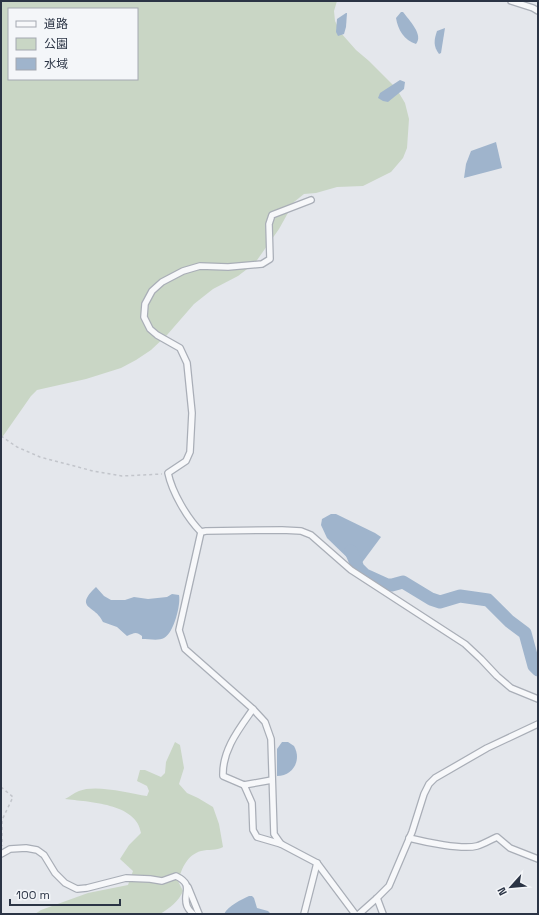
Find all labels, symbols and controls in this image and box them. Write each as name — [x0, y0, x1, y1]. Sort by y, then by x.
legend — [8, 8, 138, 80]
text: 道路 — [44, 16, 68, 32]
text: 公園 — [44, 36, 68, 52]
text: 水域 — [44, 56, 68, 72]
north arrow — [491, 867, 531, 907]
scale bar — [10, 881, 120, 907]
text: N — [494, 885, 510, 898]
text: 100 m — [16, 887, 50, 903]

